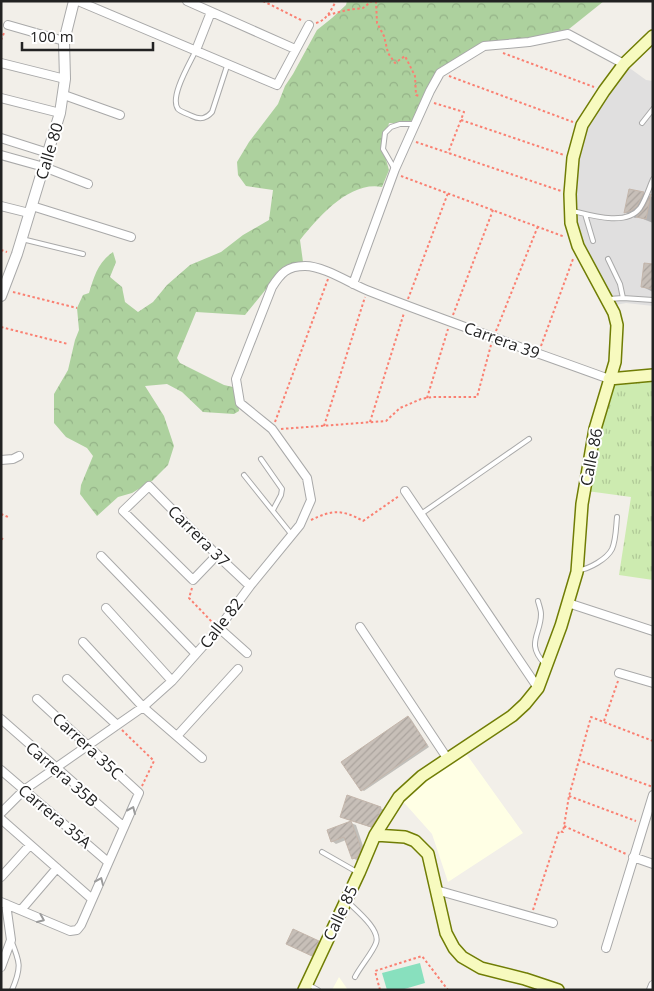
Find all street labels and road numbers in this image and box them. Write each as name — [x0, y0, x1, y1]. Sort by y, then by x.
street label: Calle 80 — [30, 120, 68, 182]
street label: Carrera 39 — [461, 316, 543, 364]
street label: Calle 86 — [575, 426, 607, 488]
street label: Carrera 37 — [163, 500, 235, 572]
street label: Calle 82 — [194, 593, 248, 653]
street label: Carrera 35C — [48, 708, 128, 784]
street label: Carrera 35B — [21, 736, 103, 812]
street label: Carrera 35A — [14, 779, 97, 854]
street label: Calle 85 — [318, 882, 362, 944]

